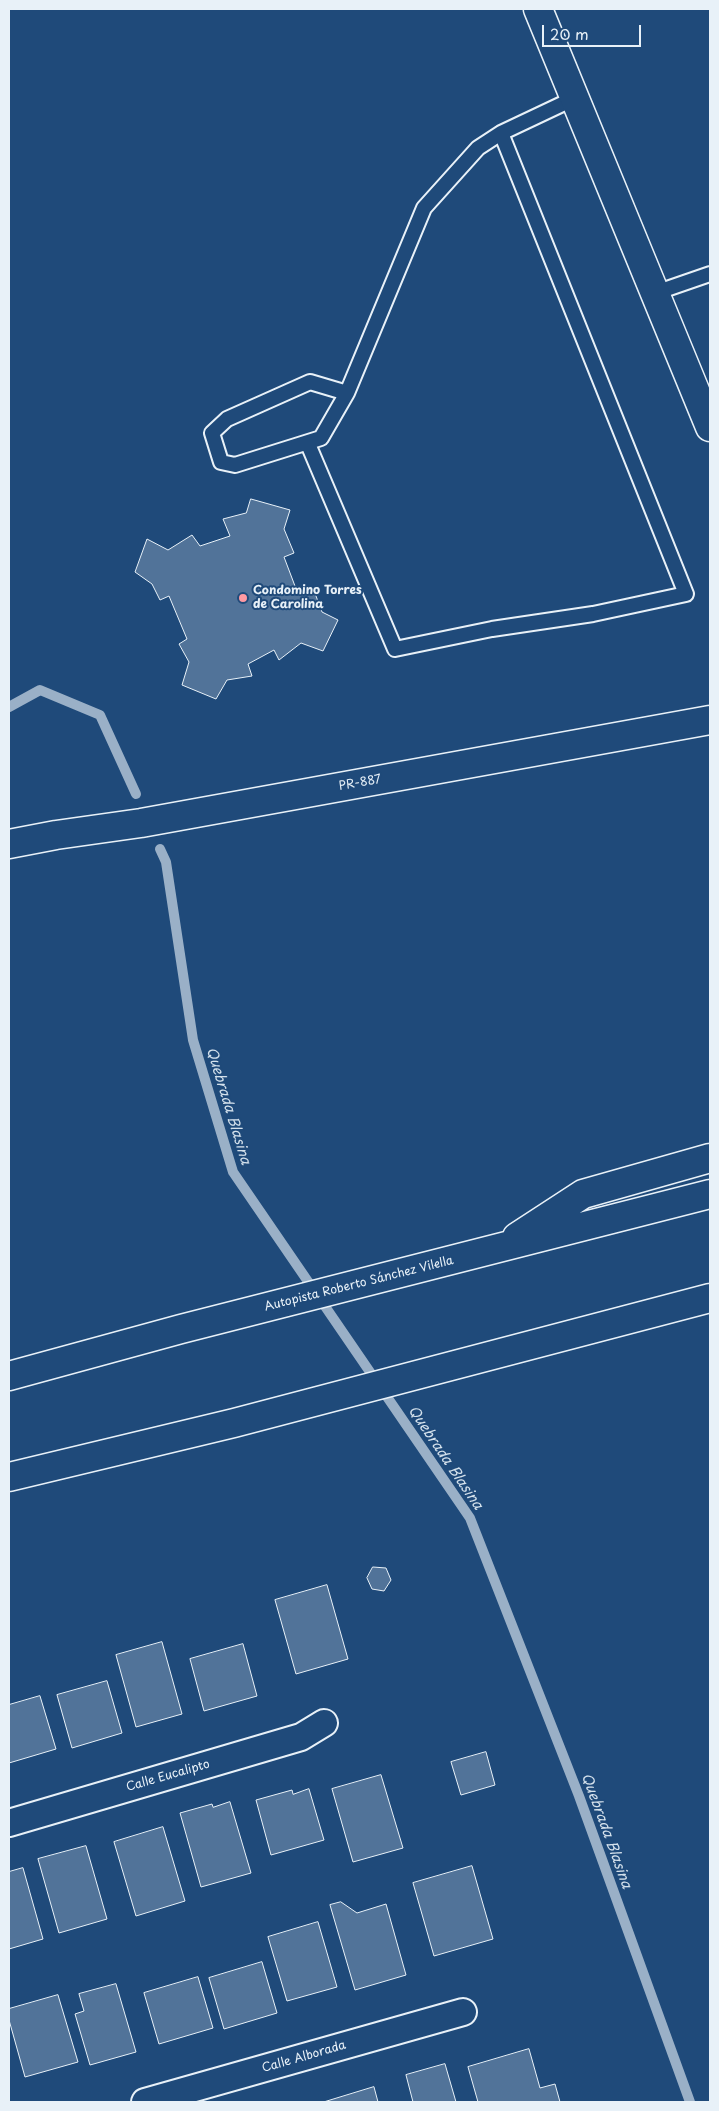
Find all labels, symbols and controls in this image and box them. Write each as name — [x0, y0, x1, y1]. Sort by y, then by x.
scale bar — [544, 15, 643, 47]
text: 20 m — [550, 22, 589, 45]
place label: Condomino Torres de Carolina — [253, 584, 362, 612]
marker: Condomino Torres de Carolina — [237, 592, 249, 604]
street label: PR-887 — [338, 772, 382, 794]
water label: Quebrada Blasina — [202, 1045, 254, 1167]
street label: Autopista Roberto Sánchez Vilella — [263, 1254, 455, 1314]
water label: Quebrada Blasina — [404, 1403, 486, 1513]
street label: Calle Eucalipto — [125, 1757, 211, 1795]
water label: Quebrada Blasina — [577, 1771, 635, 1891]
street label: Calle Alborada — [260, 2038, 348, 2076]

